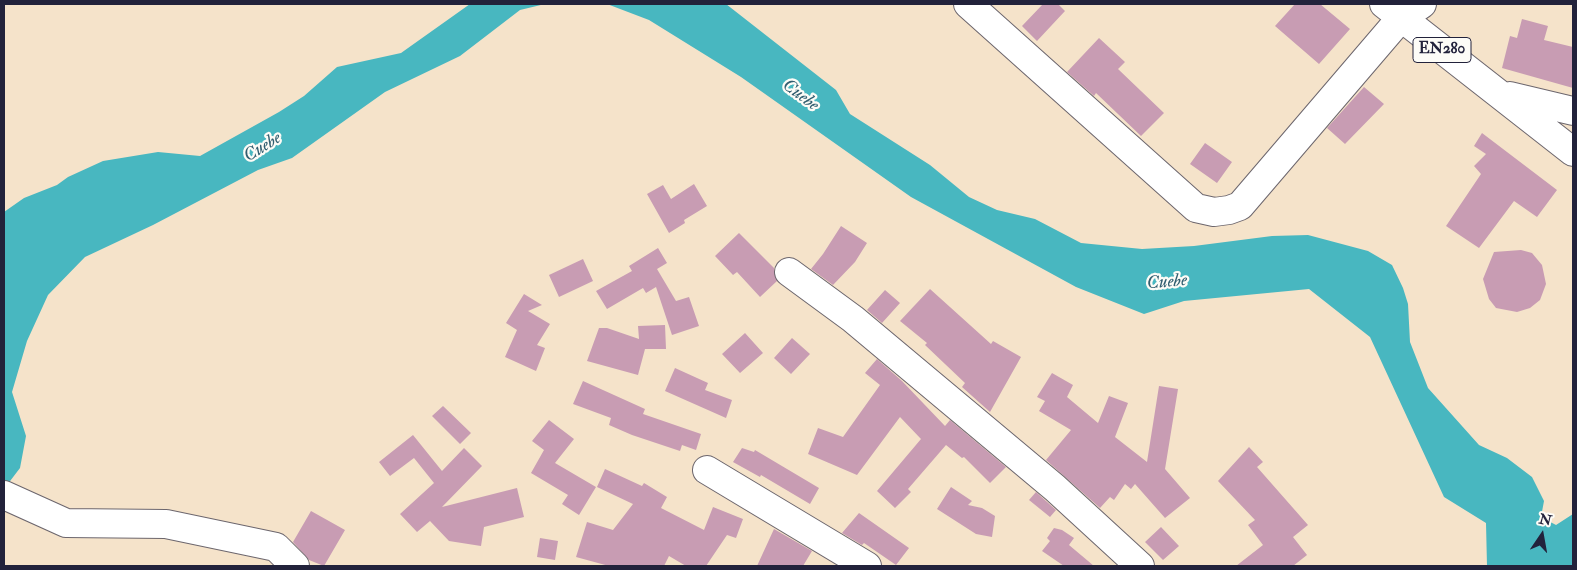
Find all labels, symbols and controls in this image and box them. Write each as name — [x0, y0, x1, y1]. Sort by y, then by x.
road number: EN280 — [1413, 38, 1471, 62]
water label: Cuebe — [777, 75, 823, 117]
water label: Cuebe — [240, 128, 286, 168]
water label: Cuebe — [1146, 270, 1188, 296]
north arrow — [1517, 510, 1567, 560]
text: N — [1537, 510, 1553, 529]

